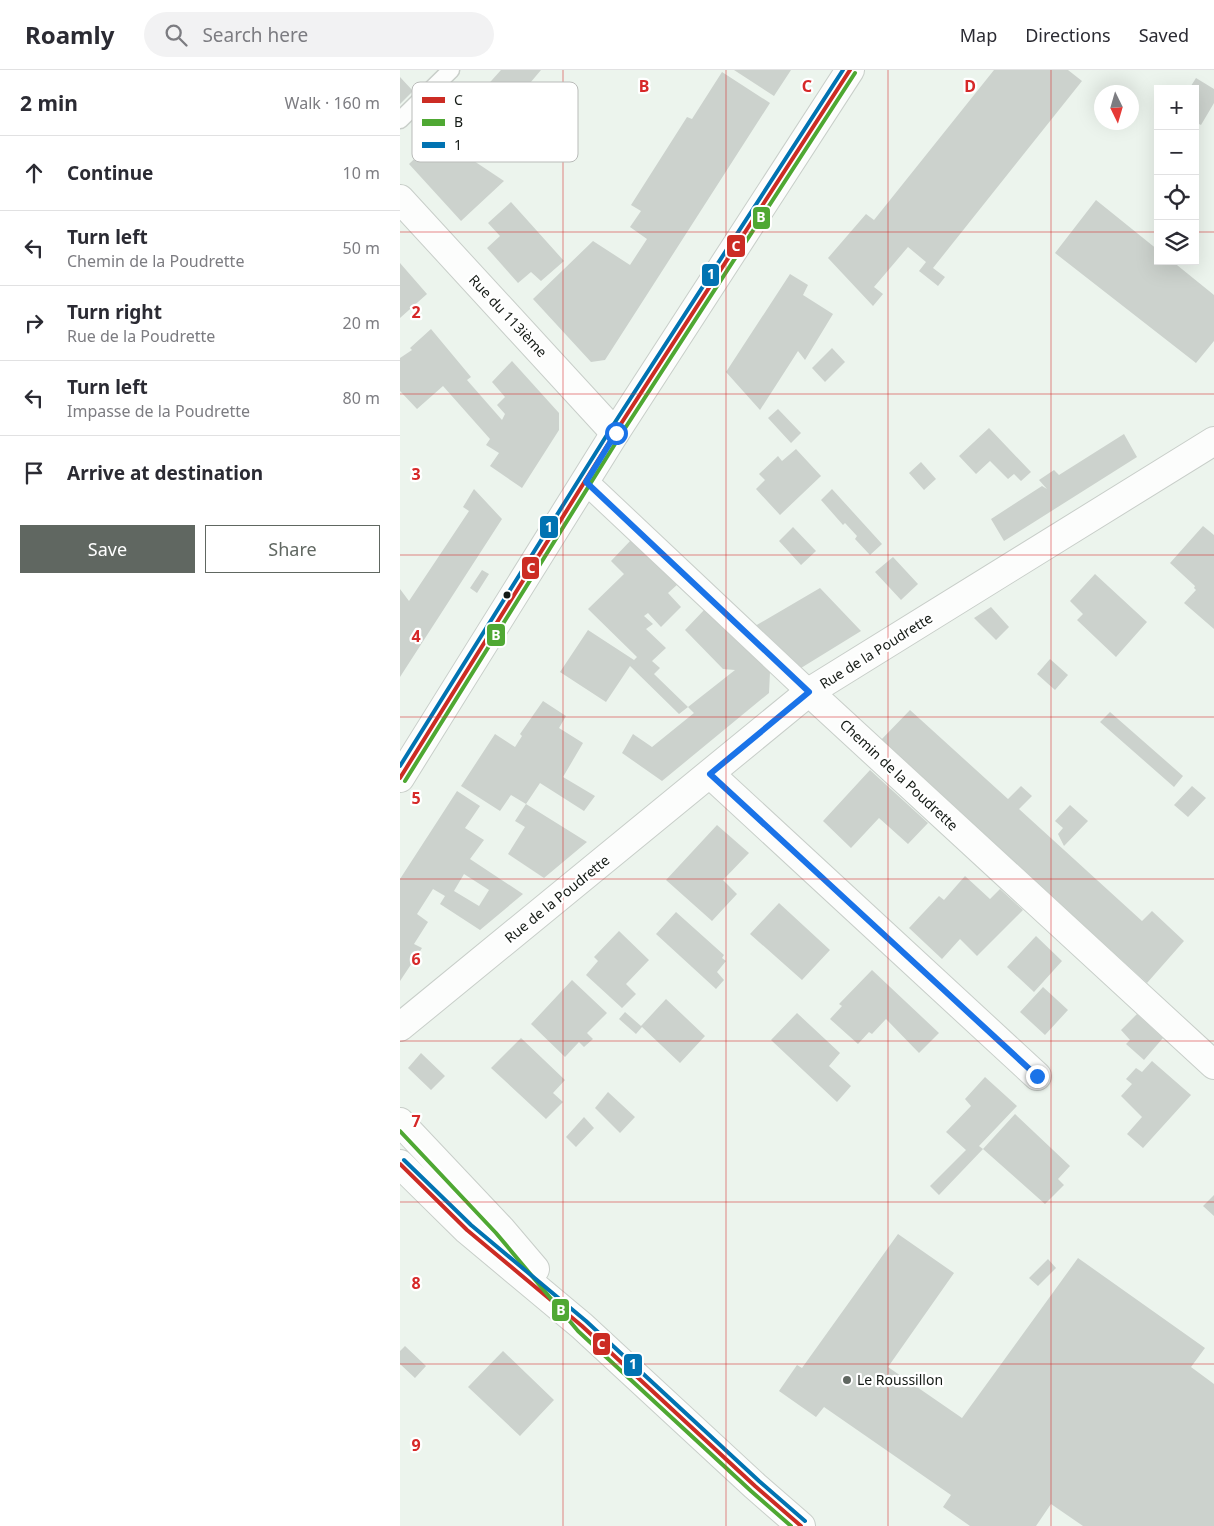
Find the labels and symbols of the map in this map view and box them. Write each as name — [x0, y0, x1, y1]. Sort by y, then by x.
text: B — [639, 75, 649, 97]
text: C — [802, 75, 812, 97]
text: D — [964, 75, 976, 97]
legend — [412, 82, 578, 162]
north arrow — [1094, 85, 1139, 130]
text: C — [454, 90, 463, 109]
text: B — [454, 112, 463, 131]
text: 1 — [454, 135, 462, 154]
line badge: B — [752, 206, 771, 230]
text: B — [756, 207, 766, 226]
line badge: C — [726, 234, 746, 258]
text: C — [732, 236, 741, 255]
line badge: 1 — [701, 263, 720, 287]
text: 1 — [707, 264, 715, 283]
street label: Rue du 113ième — [465, 270, 552, 361]
text: 2 — [411, 301, 421, 323]
route start — [605, 422, 628, 445]
text: 3 — [411, 463, 421, 485]
line badge: 1 — [539, 515, 559, 539]
text: 1 — [545, 517, 553, 536]
line badge: C — [521, 556, 540, 580]
text: C — [527, 558, 536, 577]
unlabelled marker — [502, 590, 512, 600]
street label: Rue de la Poudrette — [816, 608, 936, 693]
line badge: B — [486, 623, 506, 647]
text: 4 — [411, 625, 421, 647]
text: B — [491, 625, 501, 644]
street label: Chemin de la Poudrette — [836, 715, 963, 835]
text: 5 — [411, 787, 421, 809]
street label: Rue de la Poudrette — [500, 850, 613, 947]
text: 6 — [411, 948, 421, 970]
route end — [1026, 1065, 1049, 1088]
text: 7 — [411, 1110, 421, 1132]
text: 8 — [411, 1272, 421, 1294]
line badge: B — [551, 1298, 570, 1322]
text: B — [556, 1300, 566, 1319]
line badge: C — [592, 1332, 611, 1356]
text: C — [597, 1334, 606, 1353]
line badge: 1 — [623, 1353, 643, 1377]
text: 1 — [629, 1354, 637, 1373]
place label: Le Roussillon — [857, 1370, 943, 1389]
marker: Le Roussillon — [841, 1374, 853, 1386]
text: 9 — [411, 1434, 421, 1456]

